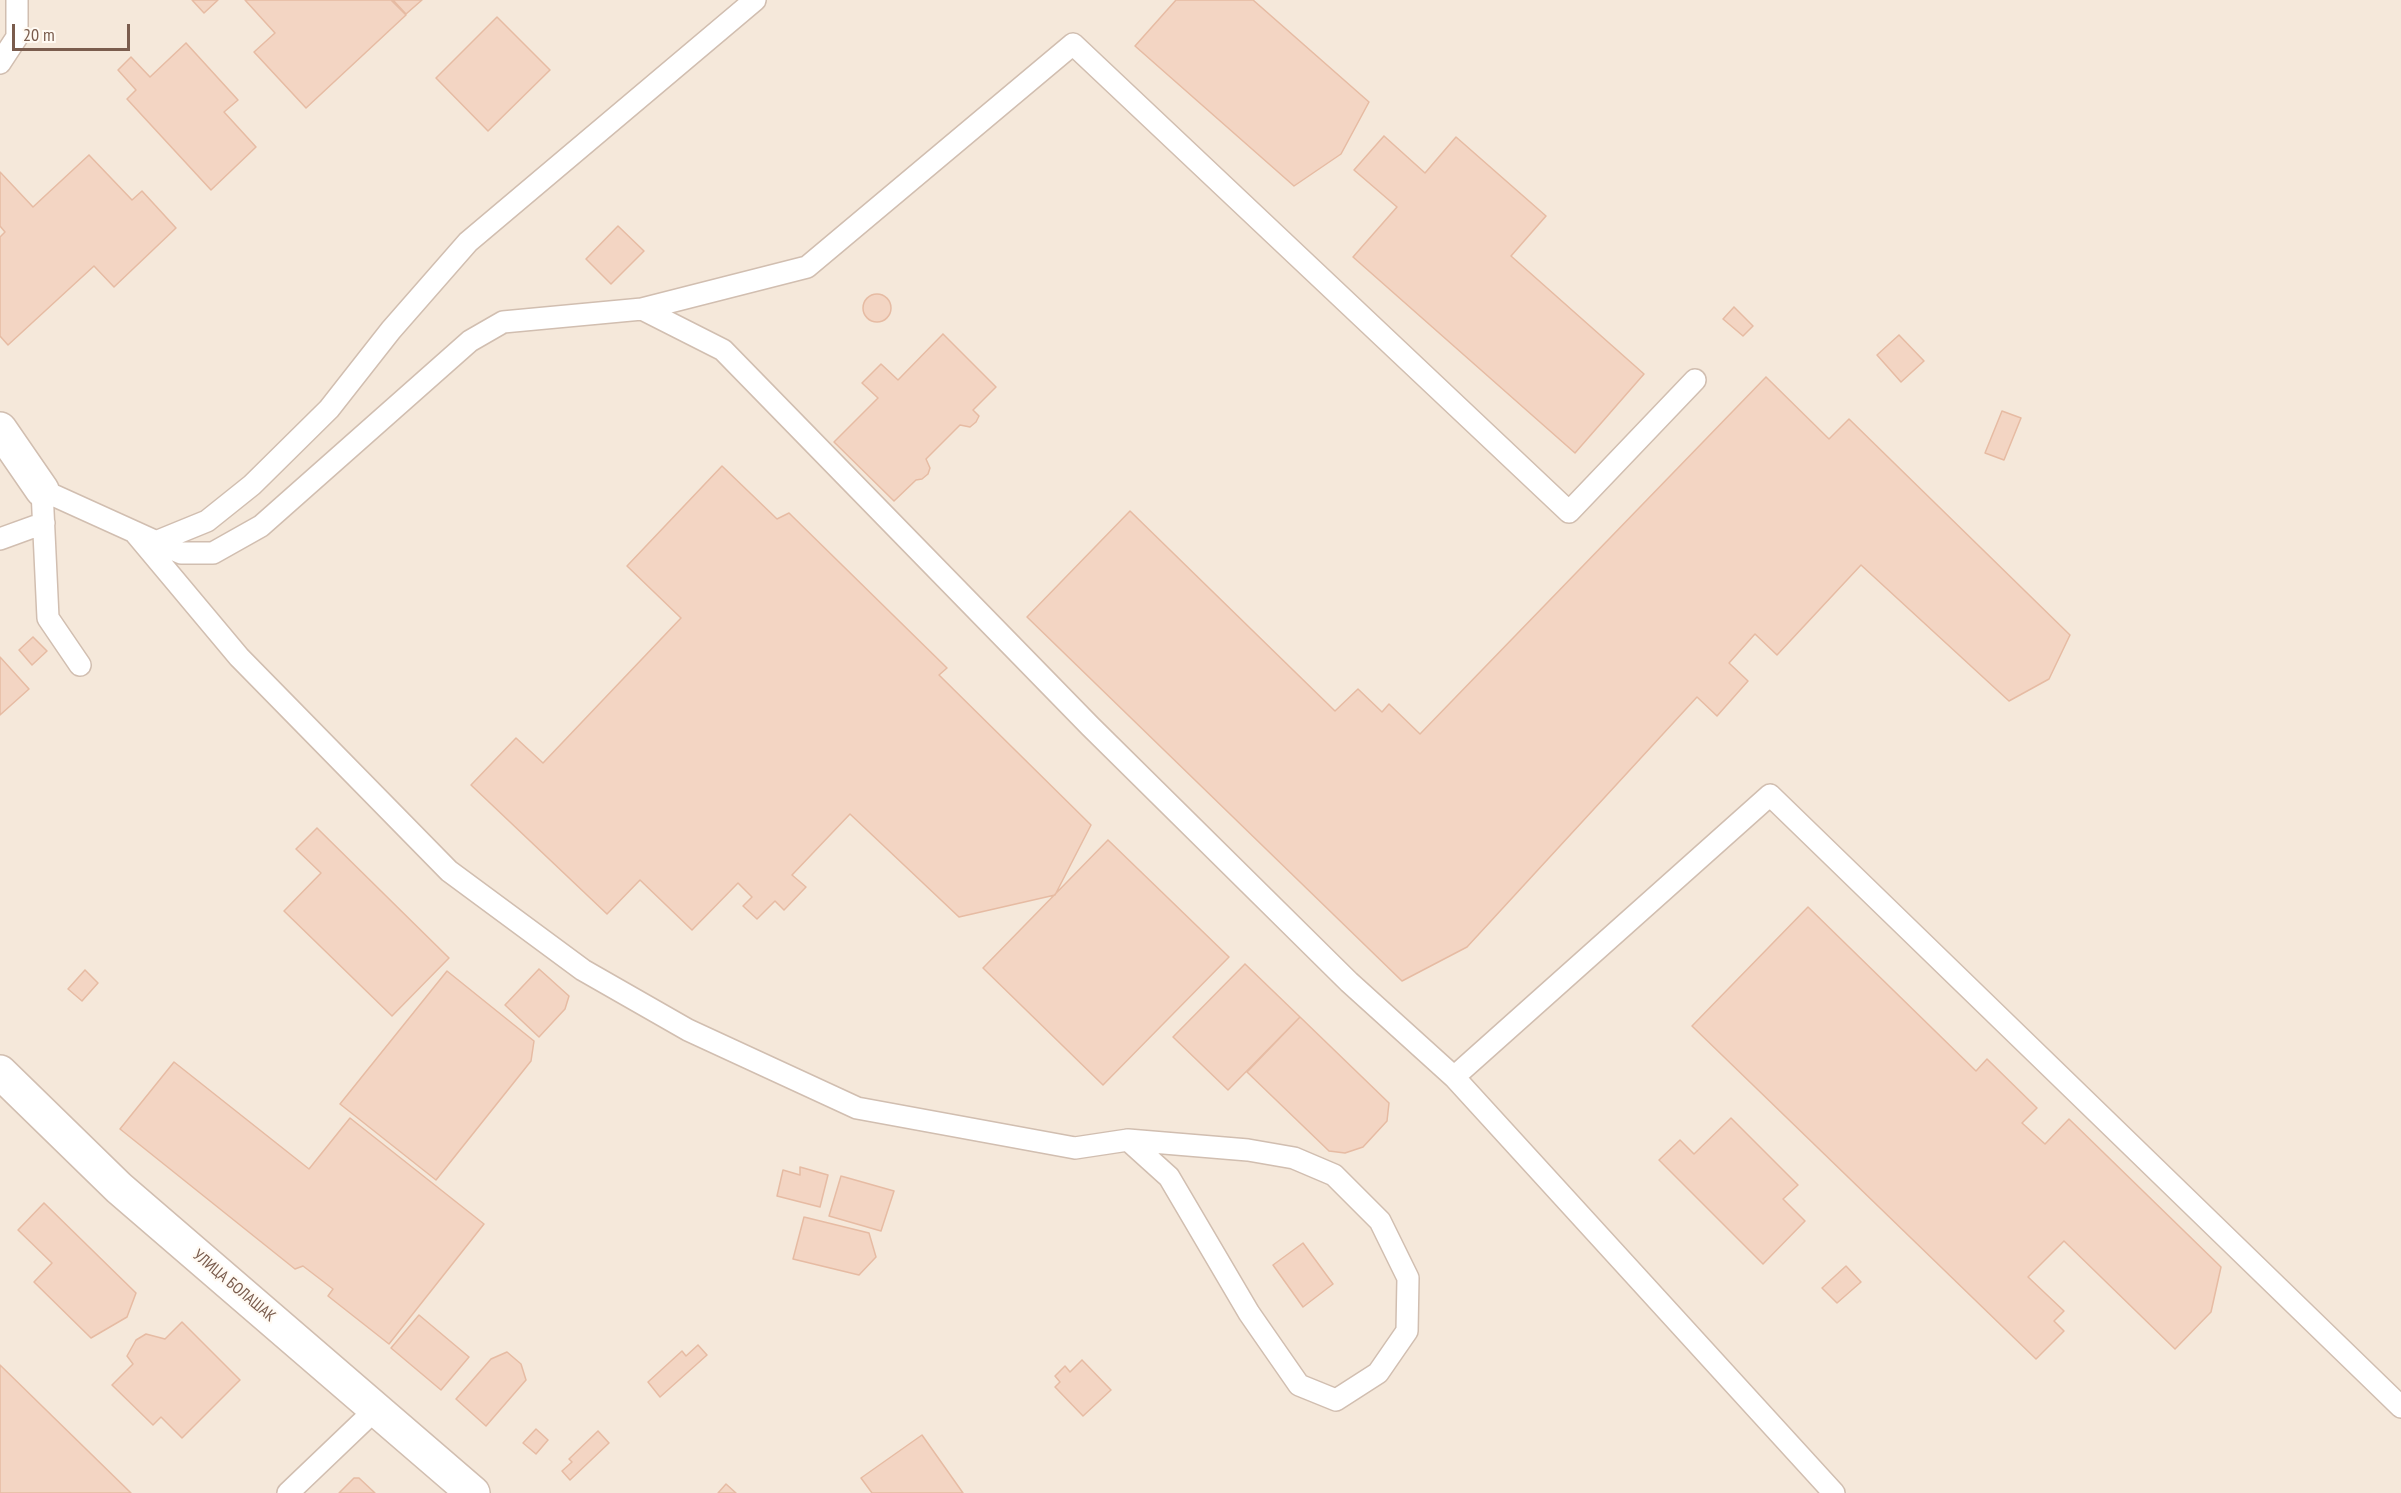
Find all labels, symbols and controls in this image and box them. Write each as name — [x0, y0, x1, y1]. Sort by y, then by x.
scale bar — [15, 12, 134, 50]
text: 20 m — [23, 23, 55, 46]
street label: УЛИЦА БОЛАШАК — [189, 1246, 279, 1326]

